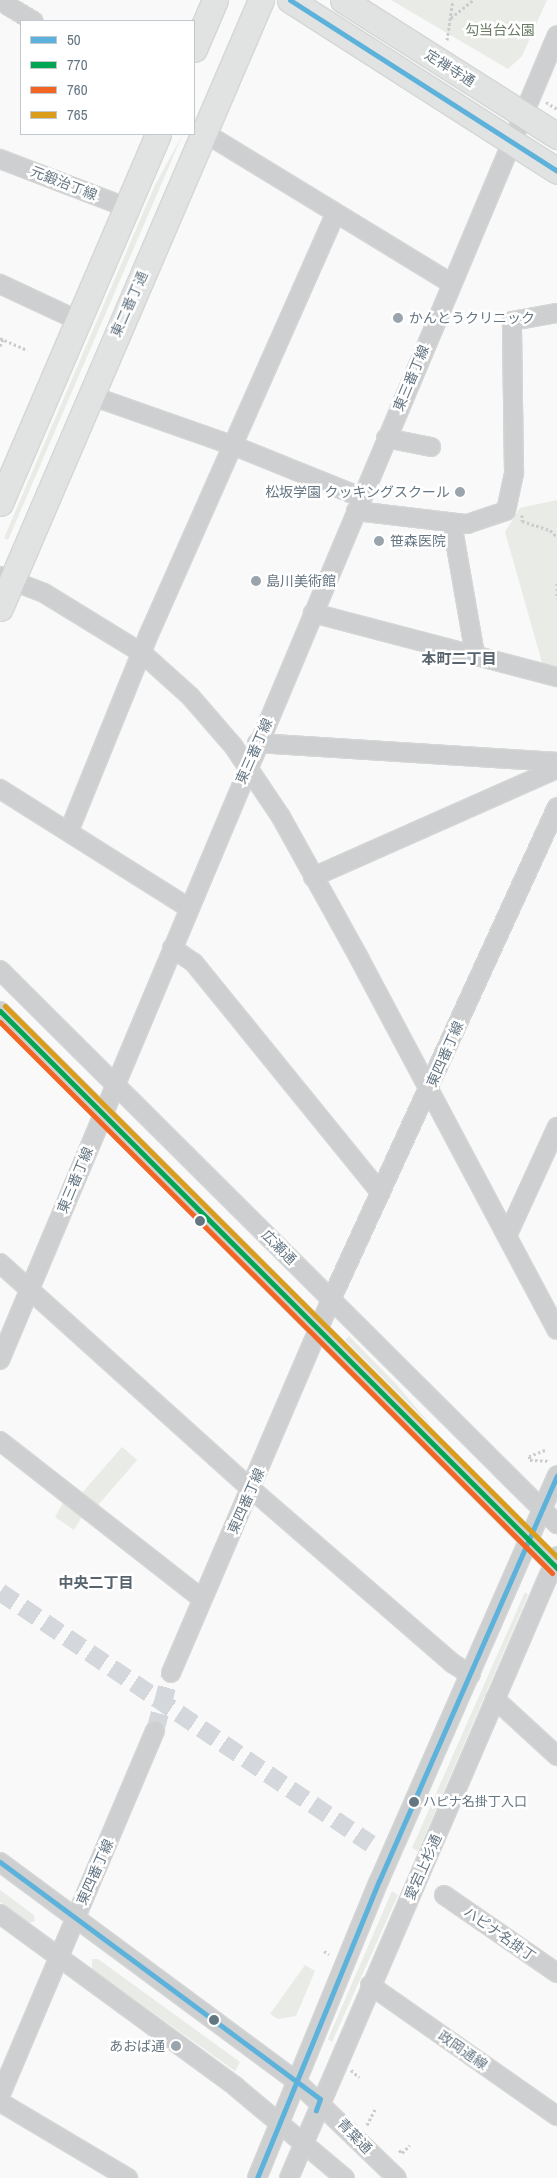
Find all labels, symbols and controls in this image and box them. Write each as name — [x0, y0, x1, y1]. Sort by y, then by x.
legend — [20, 20, 195, 135]
park label: 勾当台公園 — [465, 22, 535, 38]
text: 50 — [67, 29, 81, 50]
street label: 定禅寺通 — [422, 46, 478, 90]
text: 770 — [67, 54, 88, 75]
text: 760 — [67, 79, 88, 100]
text: 765 — [67, 104, 88, 125]
street label: 元鍛治丁線 — [28, 163, 100, 203]
street label: 東二番丁通 — [107, 269, 151, 339]
place label: かんとうクリニック — [409, 310, 535, 326]
marker: かんとうクリニック — [391, 311, 405, 325]
street label: 東三番丁線 — [390, 343, 432, 413]
place label: 松坂学園 クッキングスクール — [265, 484, 450, 500]
marker: 松坂学園 クッキングスクール — [454, 486, 466, 498]
place label: 笹森医院 — [390, 533, 446, 549]
marker: 笹森医院 — [372, 534, 386, 548]
place label: 島川美術館 — [266, 573, 336, 589]
marker: 島川美術館 — [250, 575, 262, 587]
district label: 本町二丁目 — [422, 650, 496, 668]
street label: 東三番丁線 — [232, 716, 276, 786]
street label: 東四番丁線 — [423, 1019, 467, 1089]
street label: 東三番丁線 — [54, 1145, 96, 1215]
unlabelled marker — [195, 1216, 205, 1226]
street label: 広瀬通 — [258, 1226, 300, 1268]
street label: 東四番丁線 — [224, 1466, 268, 1536]
district label: 中央二丁目 — [59, 1574, 133, 1592]
place label: ハピナ名掛丁入口 — [423, 1794, 527, 1810]
marker: ハピナ名掛丁入口 — [409, 1797, 419, 1807]
street label: 愛宕上杉通 — [401, 1832, 445, 1902]
street label: 東四番丁線 — [73, 1837, 117, 1907]
street label: ハピナ名掛丁 — [461, 1903, 539, 1965]
unlabelled marker — [209, 2015, 219, 2025]
street label: 政岡通線 — [435, 2027, 491, 2073]
place label: あおば通 — [109, 2038, 165, 2054]
marker: あおば通 — [169, 2039, 183, 2053]
street label: 青葉通 — [334, 2115, 376, 2157]

